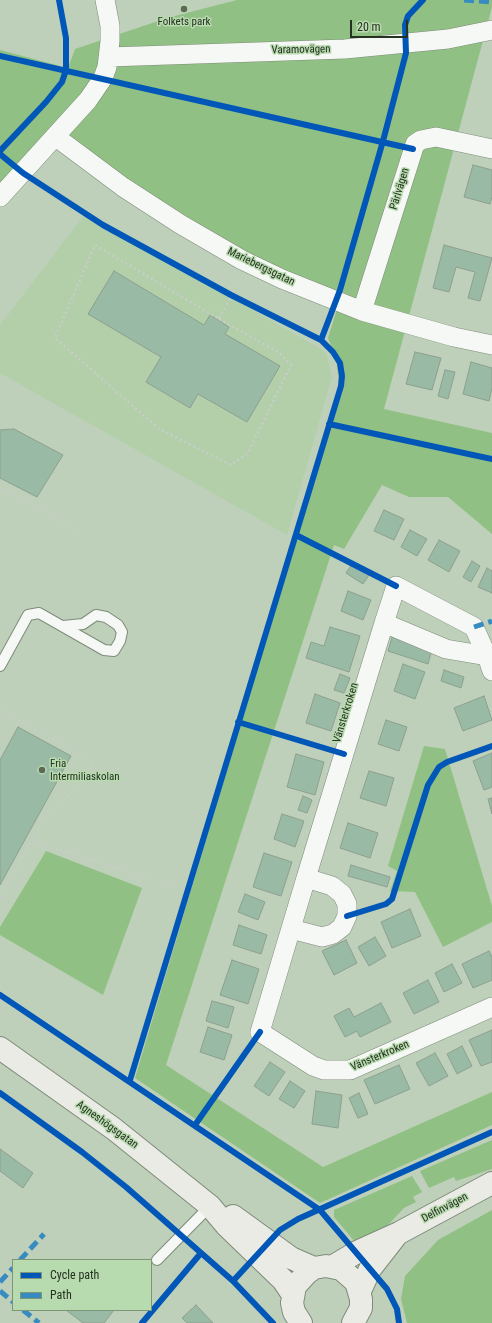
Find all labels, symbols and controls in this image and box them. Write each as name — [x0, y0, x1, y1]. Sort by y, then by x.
marker: Folkets park — [179, 4, 189, 14]
scale bar — [352, 12, 410, 38]
place label: Folkets park — [157, 15, 211, 29]
text: 20 m — [357, 20, 381, 34]
street label: Varamovägen — [271, 43, 331, 57]
street label: Pärlvägen — [387, 167, 413, 211]
street label: Mariebergsgatan — [225, 245, 297, 289]
street label: Vänsterkroken — [331, 681, 361, 745]
place label: Fria Intermiliaskolan — [50, 757, 120, 783]
marker: Fria Intermiliaskolan — [37, 765, 47, 775]
street label: Vänsterkroken — [349, 1038, 411, 1074]
street label: Agneshögsgatan — [74, 1098, 140, 1152]
street label: Delfinvägen — [420, 1190, 470, 1226]
legend — [12, 1259, 152, 1311]
text: Cycle path — [50, 1268, 99, 1282]
text: Path — [50, 1288, 72, 1302]

